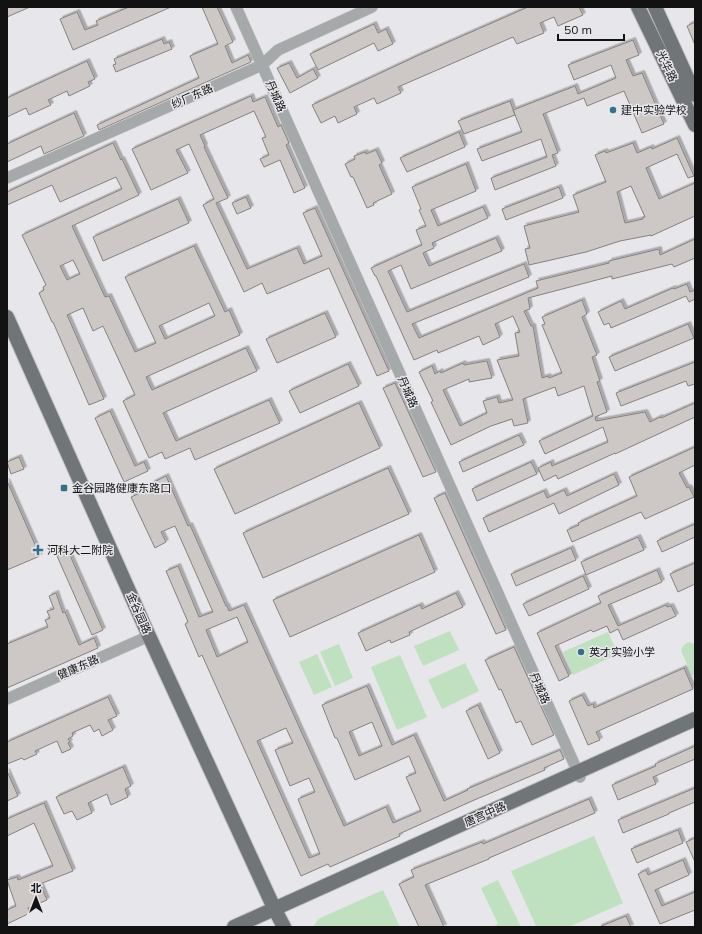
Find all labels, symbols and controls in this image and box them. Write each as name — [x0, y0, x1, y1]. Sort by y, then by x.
scale bar — [558, 16, 624, 42]
text: 50 m — [564, 22, 592, 37]
street label: 光华路 — [653, 48, 681, 84]
street label: 丹城路 — [263, 78, 289, 114]
street label: 纱厂东路 — [169, 81, 215, 111]
place label: 建中实验学校 — [621, 103, 687, 117]
marker: 建中实验学校 — [608, 105, 618, 115]
street label: 丹城路 — [395, 374, 421, 410]
place label: 金谷园路健康东路口 — [72, 481, 171, 495]
marker: 金谷园路健康东路口 — [59, 483, 69, 493]
place label: 河科大二附院 — [47, 543, 113, 557]
marker: 河科大二附院 — [32, 544, 44, 556]
street label: 金谷园路 — [124, 590, 154, 636]
place label: 英才实验小学 — [589, 645, 655, 659]
marker: 英才实验小学 — [576, 647, 586, 657]
street label: 健康东路 — [55, 652, 101, 682]
street label: 丹城路 — [527, 670, 553, 706]
street label: 唐宫中路 — [462, 799, 508, 829]
north arrow — [16, 878, 56, 918]
text: 北 — [31, 881, 42, 895]

